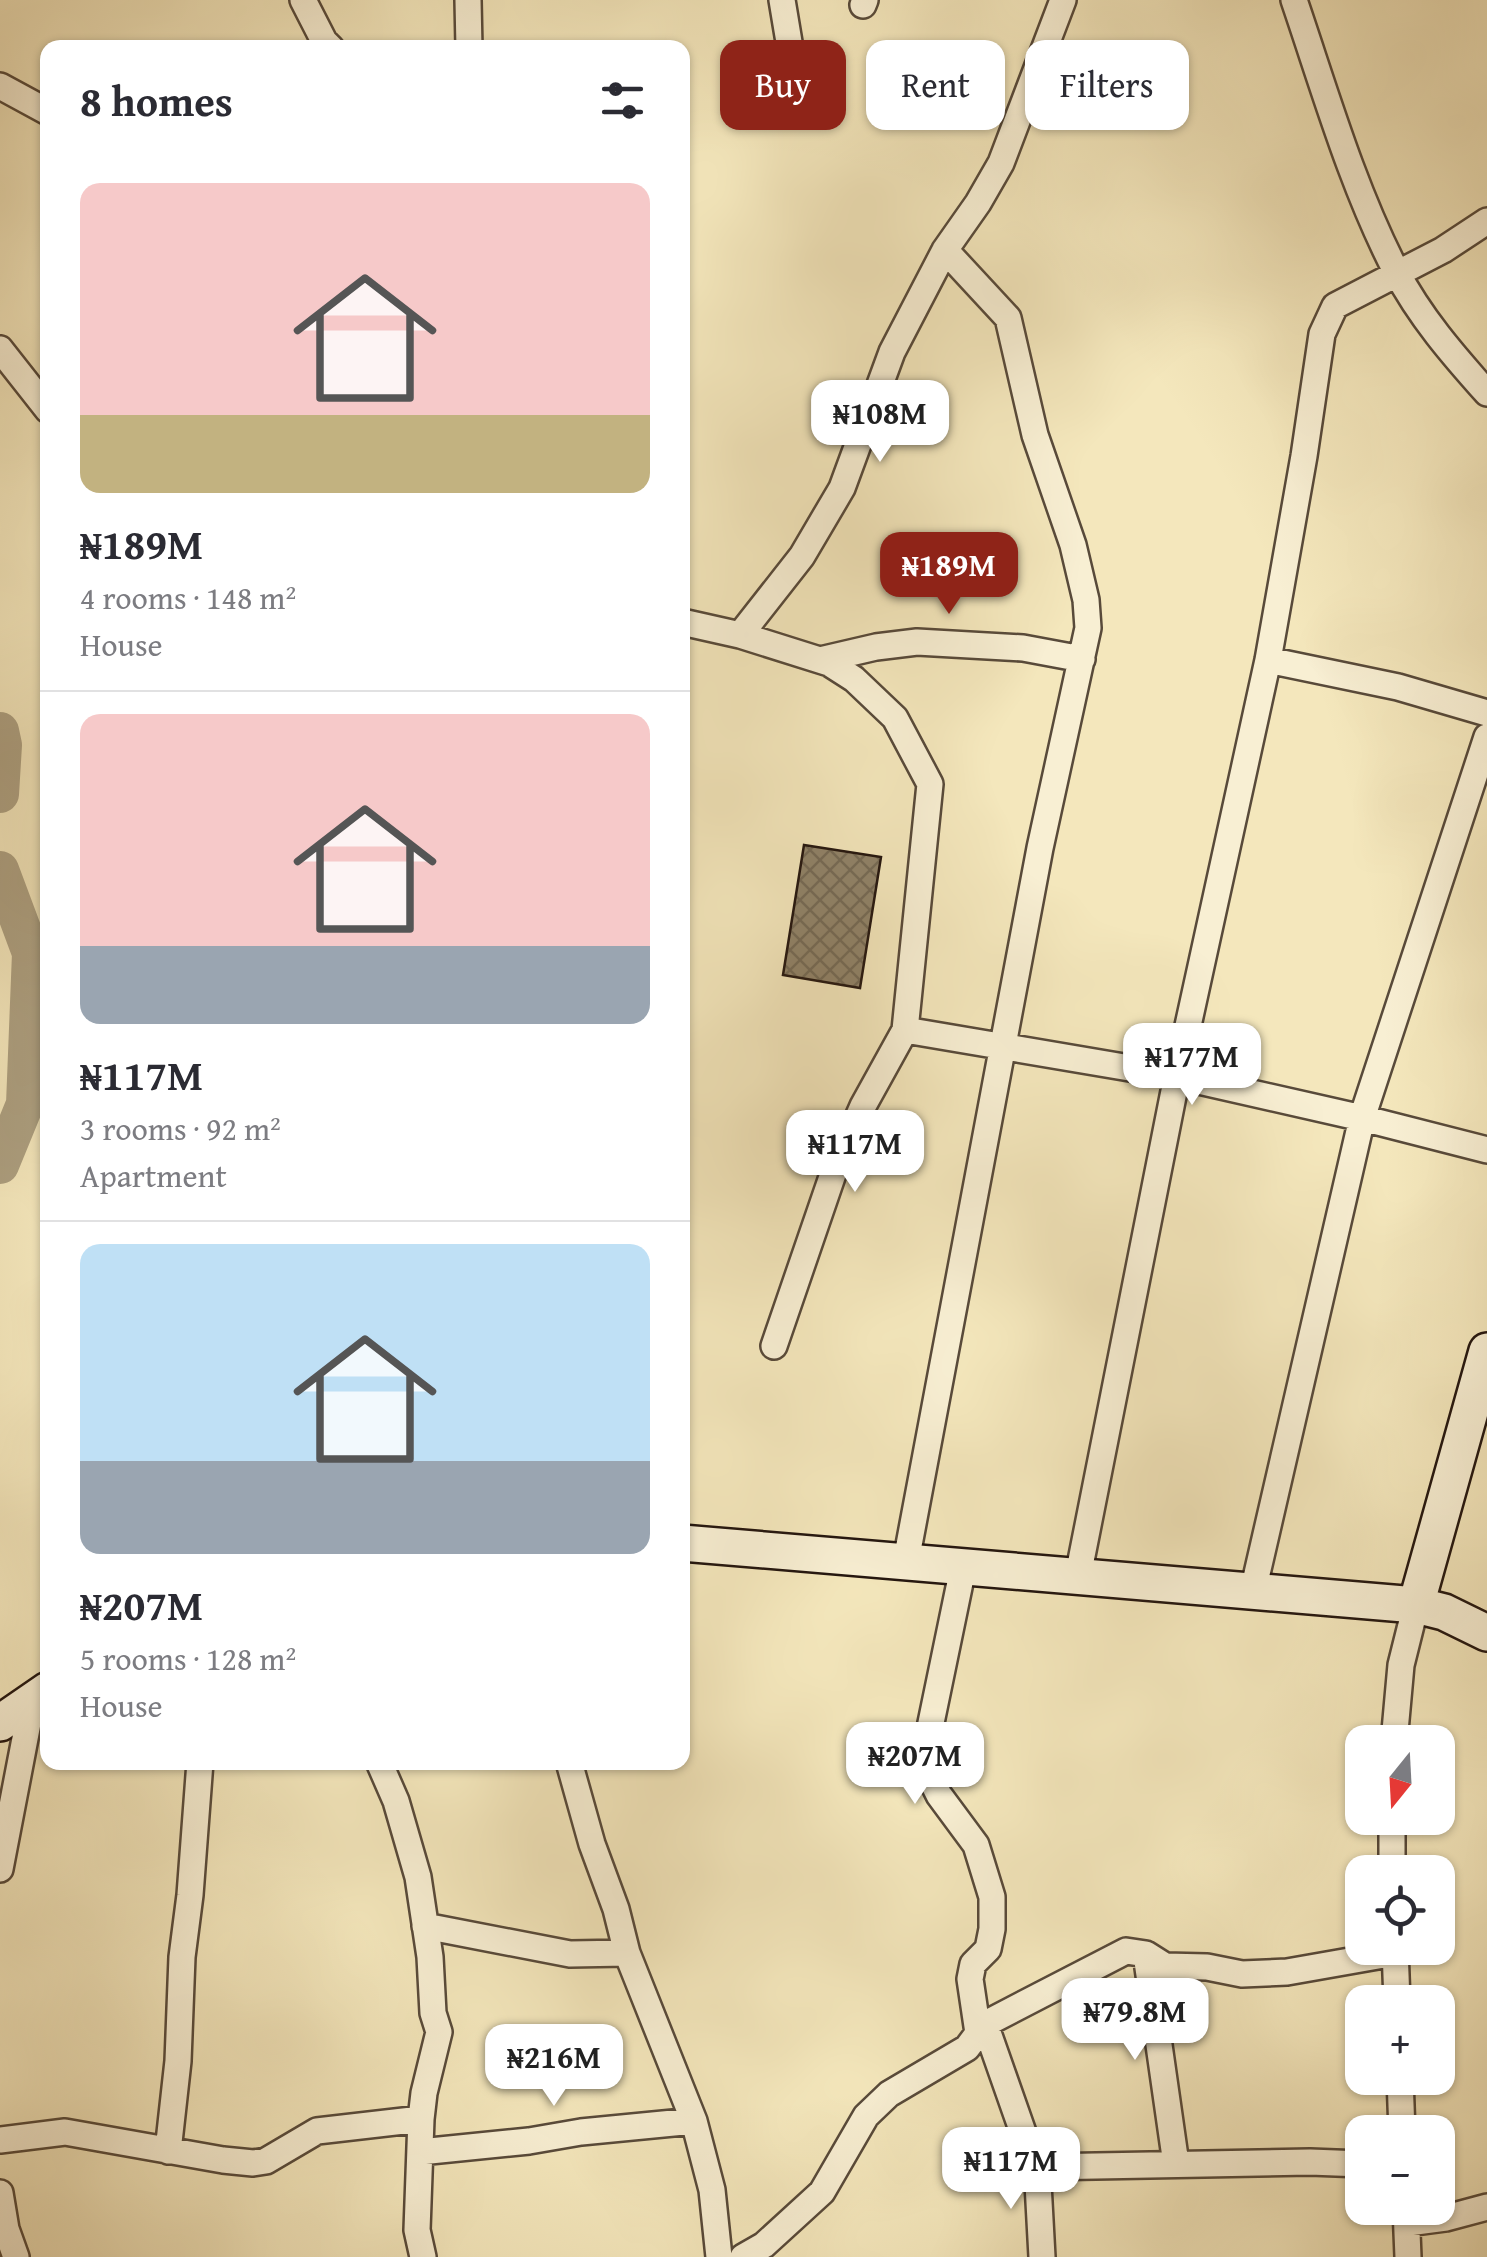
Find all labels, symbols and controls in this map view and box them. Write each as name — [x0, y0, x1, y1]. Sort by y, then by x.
chip: Buy — [720, 40, 846, 130]
chip: Rent — [866, 40, 1005, 130]
chip: Filters — [1025, 40, 1189, 130]
text: 8 homes — [80, 70, 233, 131]
icon: filters — [595, 73, 650, 128]
icon: home — [275, 248, 455, 428]
pin: ₦108M — [810, 380, 950, 465]
text: ₦108M — [833, 389, 927, 436]
text: ₦189M — [80, 513, 203, 574]
pin: ₦189M — [879, 532, 1019, 617]
text: ₦189M — [902, 541, 996, 588]
text: 4 rooms · 148 m² — [80, 574, 296, 621]
text: House — [80, 621, 163, 668]
icon: home — [275, 779, 455, 959]
pin: ₦177M — [1122, 1023, 1262, 1108]
text: ₦177M — [1145, 1032, 1239, 1079]
text: ₦117M — [80, 1044, 203, 1105]
text: 3 rooms · 92 m² — [80, 1105, 281, 1152]
pin: ₦117M — [785, 1110, 925, 1195]
text: ₦117M — [808, 1119, 902, 1166]
text: Apartment — [80, 1152, 227, 1199]
icon: home — [275, 1309, 455, 1489]
text: ₦207M — [80, 1574, 203, 1635]
text: 5 rooms · 128 m² — [80, 1635, 296, 1682]
text: House — [80, 1682, 163, 1729]
pin: ₦207M — [845, 1722, 985, 1807]
north arrow — [1345, 1725, 1455, 1835]
map controls — [1345, 1725, 1455, 2225]
text: ₦207M — [868, 1731, 962, 1778]
button: locate — [1345, 1855, 1455, 1965]
pin: ₦79.8M — [1054, 1978, 1216, 2063]
button: + — [1345, 1985, 1455, 2095]
text: ₦79.8M — [1084, 1987, 1186, 2034]
pin: ₦216M — [484, 2024, 624, 2109]
text: ₦216M — [507, 2033, 601, 2080]
button: − — [1345, 2115, 1455, 2225]
pin: ₦117M — [941, 2127, 1081, 2212]
text: ₦117M — [964, 2136, 1058, 2183]

